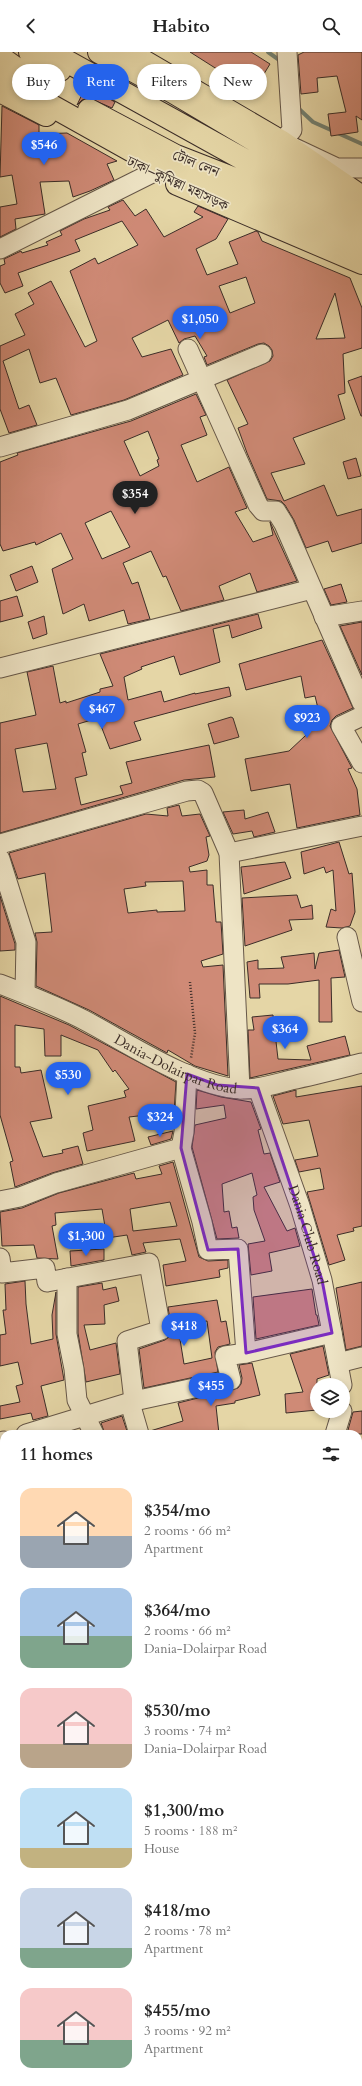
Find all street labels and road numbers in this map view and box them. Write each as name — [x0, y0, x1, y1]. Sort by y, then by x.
street label: টোল লেন — [169, 145, 223, 182]
street label: ঢাকা–কুমিল্লা মহাসড়ক — [123, 151, 233, 216]
street label: Dania-Dolairpar Road — [111, 1030, 239, 1099]
street label: Dania Club Road — [283, 1182, 332, 1286]

